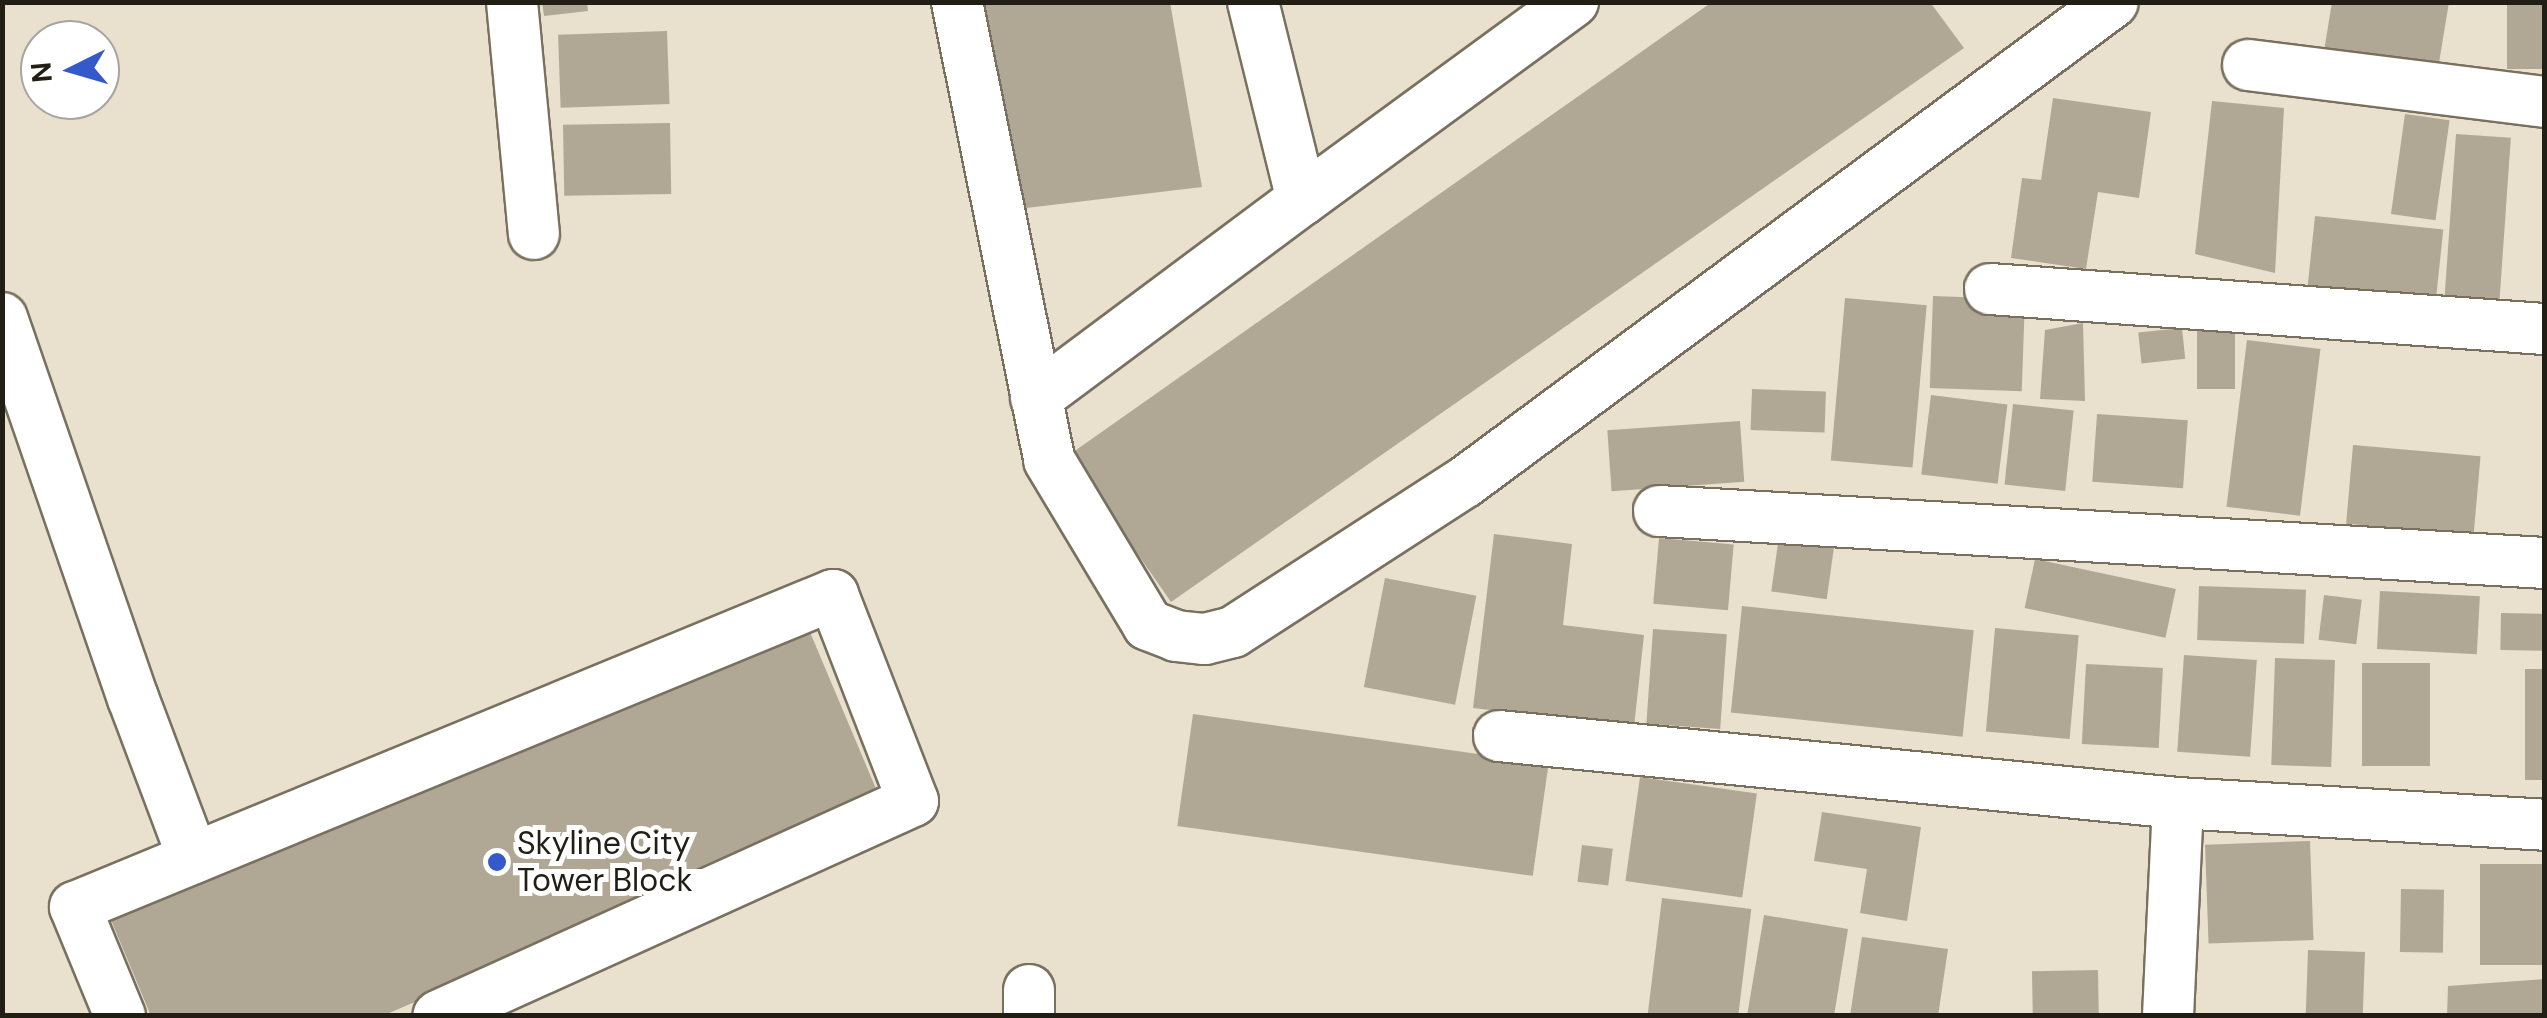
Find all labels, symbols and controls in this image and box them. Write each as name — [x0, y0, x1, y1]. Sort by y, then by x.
north arrow — [20, 20, 120, 120]
text: N — [22, 61, 61, 84]
place label: Skyline City Tower Block — [517, 825, 693, 900]
marker: Skyline City Tower Block — [486, 851, 508, 873]

